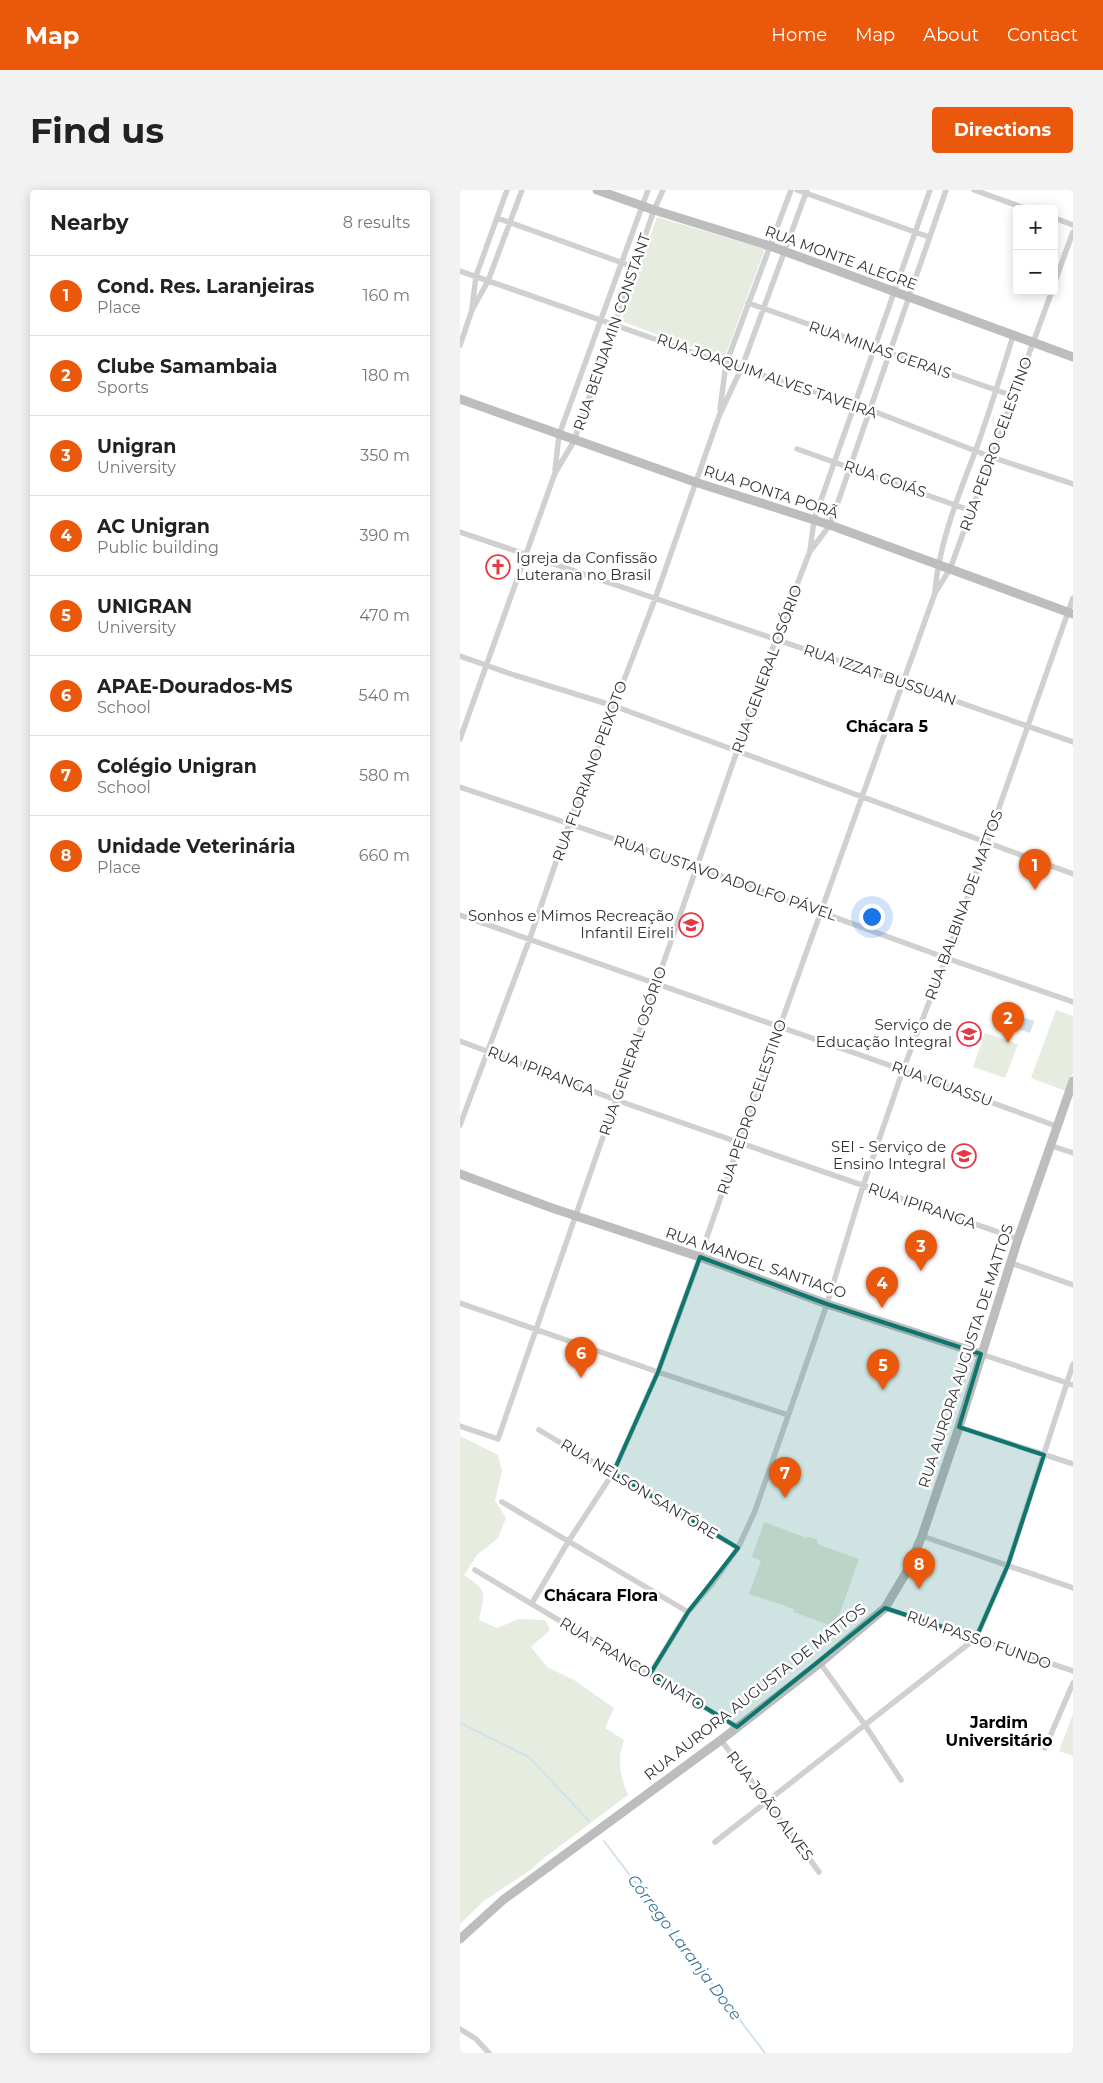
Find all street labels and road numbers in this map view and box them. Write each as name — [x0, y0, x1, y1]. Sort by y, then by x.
street label: RUA MONTE ALEGRE — [762, 221, 920, 294]
street label: RUA BENJAMIN CONSTANT — [569, 230, 654, 433]
street label: RUA MINAS GERAIS — [807, 316, 954, 383]
street label: RUA JOAQUIM ALVES TAVEIRA — [654, 329, 880, 422]
street label: RUA PEDRO CELESTINO — [955, 354, 1036, 534]
street label: RUA GOIÁS — [841, 456, 929, 501]
street label: RUA PONTA PORÃ — [701, 461, 841, 522]
street label: RUA GENERAL OSÓRIO — [727, 582, 806, 756]
street label: RUA IZZAT BUSSUAN — [801, 639, 959, 710]
street label: RUA FLORIANO PEIXOTO — [548, 678, 631, 864]
street label: RUA BALBINA DE MATTOS — [920, 807, 1007, 1002]
street label: RUA GUSTAVO ADOLFO PÁVEL — [611, 830, 839, 925]
street label: RUA GENERAL OSÓRIO — [595, 964, 670, 1138]
street label: RUA PEDRO CELESTINO — [713, 1017, 790, 1197]
street label: RUA IPIRANGA — [485, 1041, 598, 1100]
street label: RUA IGUASSU — [889, 1056, 995, 1111]
street label: RUA IPIRANGA — [866, 1178, 979, 1233]
street label: RUA AURORA AUGUSTA DE MATTOS — [914, 1222, 1017, 1490]
street label: RUA MANOEL SANTIAGO — [663, 1223, 849, 1302]
street label: RUA NELSON SANTÓRE — [557, 1434, 721, 1543]
street label: RUA AURORA AUGUSTA DE MATTOS — [640, 1599, 869, 1784]
street label: RUA PASSO FUNDO — [904, 1606, 1054, 1673]
street label: RUA FRANCO CINATO — [556, 1613, 708, 1714]
street label: RUA JOÃO ALVES — [723, 1747, 818, 1864]

